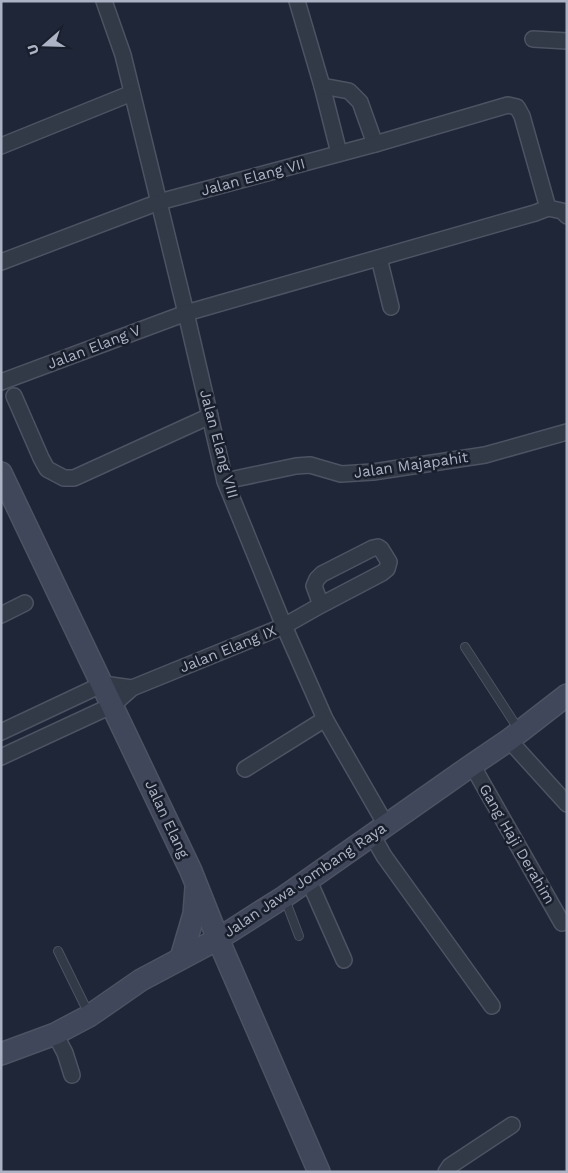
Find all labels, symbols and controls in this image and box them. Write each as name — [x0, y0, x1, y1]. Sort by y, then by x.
north arrow — [20, 20, 70, 70]
text: U — [24, 42, 42, 57]
street label: Jalan Elang VII — [199, 154, 307, 200]
street label: Jalan Elang V — [45, 321, 143, 373]
street label: Jalan Elang VIII — [196, 388, 242, 500]
street label: Jalan Majapahit — [353, 448, 470, 482]
street label: Jalan Elang IX — [177, 621, 279, 677]
street label: Jalan Elang — [141, 777, 193, 861]
street label: Gang Haji Derahim — [475, 781, 559, 907]
street label: Jalan Jawa Jombang Raya — [221, 819, 390, 941]

